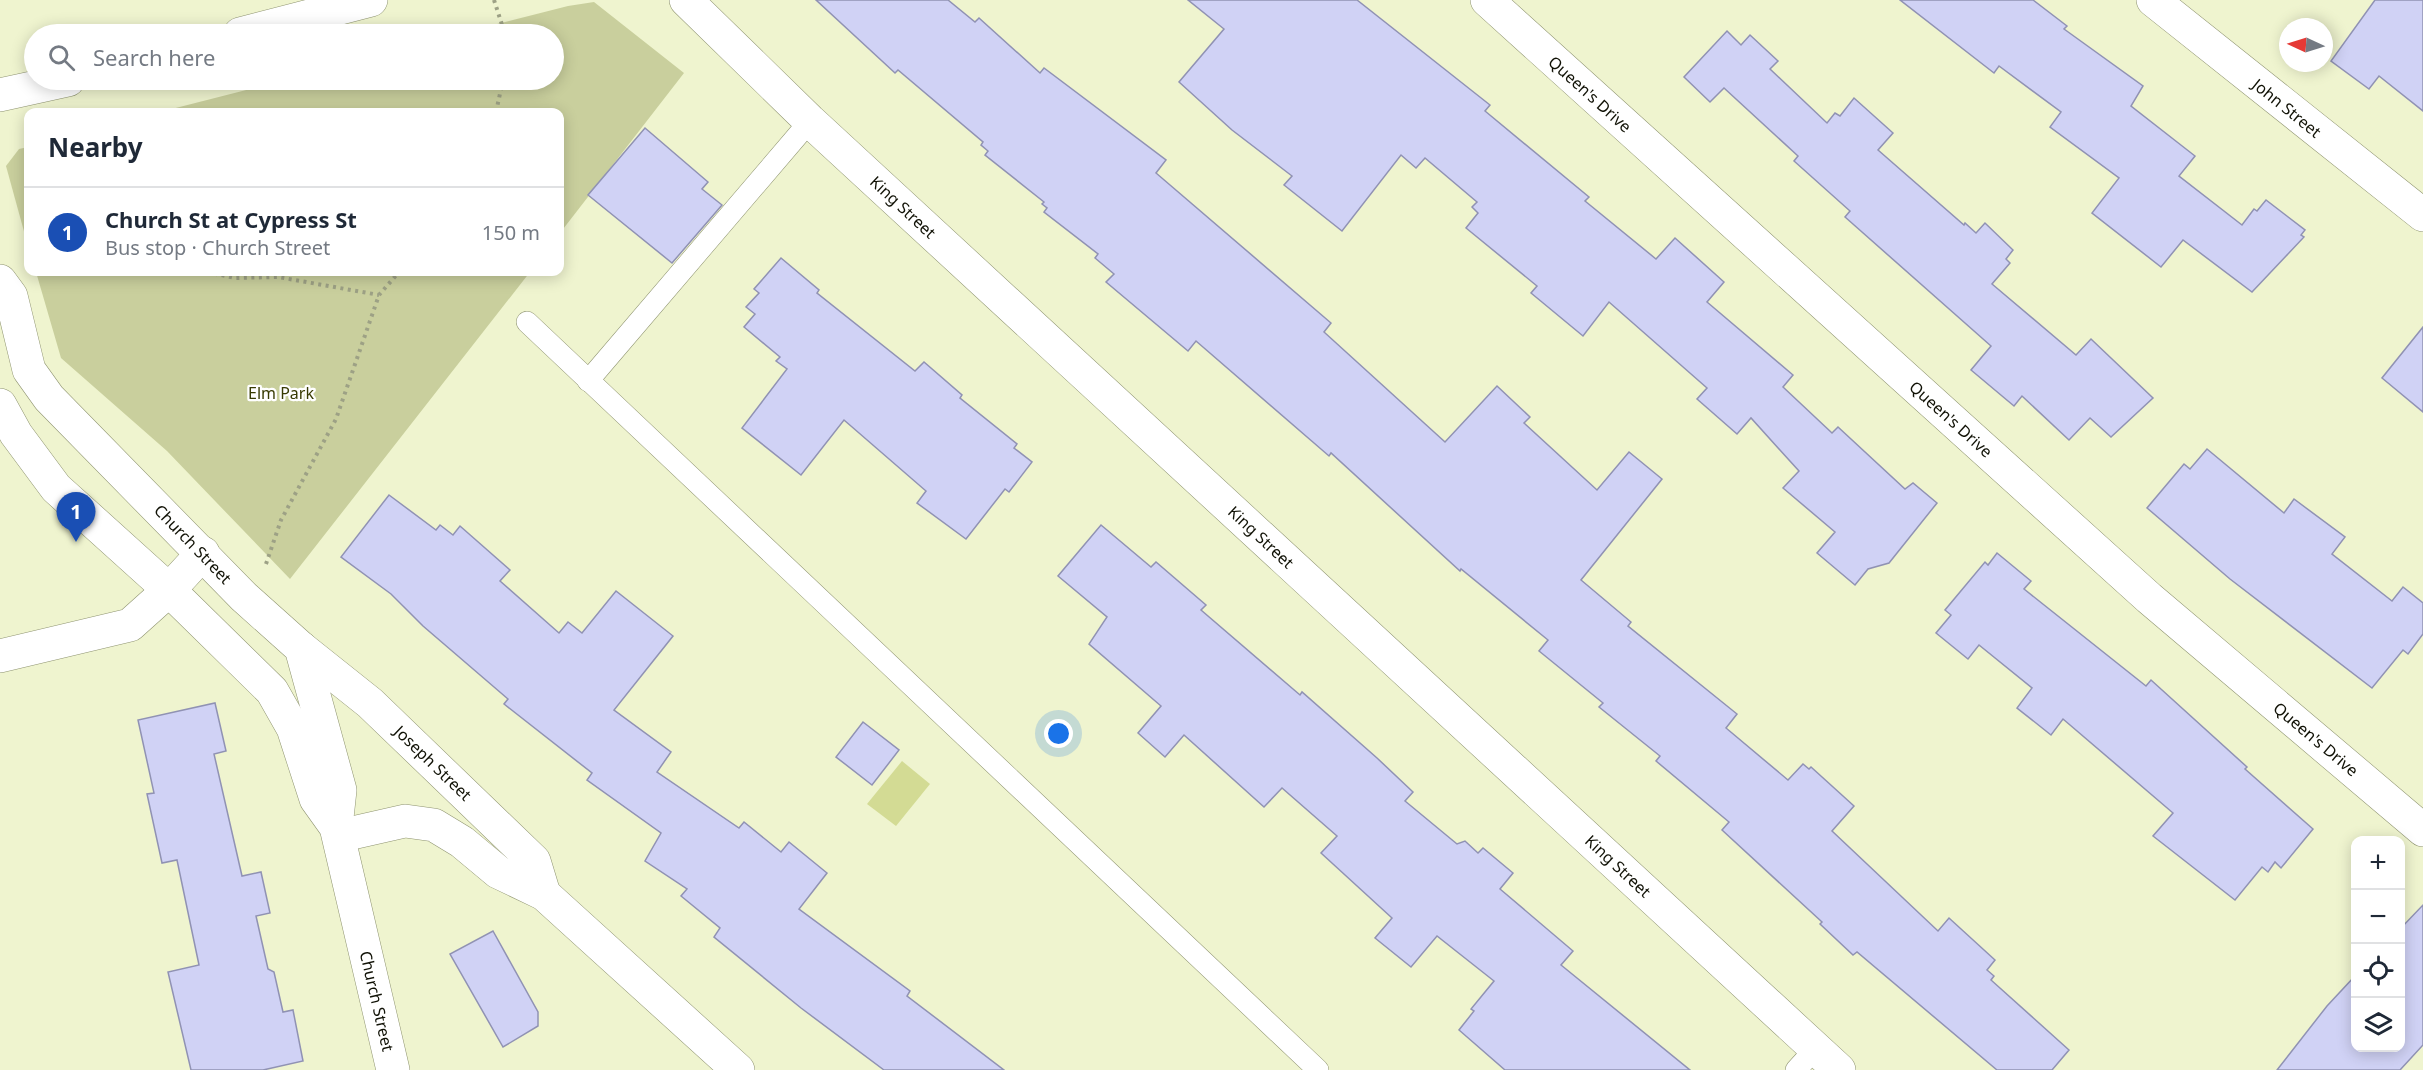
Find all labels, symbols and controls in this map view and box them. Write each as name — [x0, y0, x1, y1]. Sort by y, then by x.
north arrow — [2279, 18, 2333, 72]
search box — [24, 24, 564, 90]
icon: search — [45, 41, 78, 74]
text: Search here — [93, 42, 215, 72]
street label: Queen's Drive — [1544, 51, 1636, 137]
street label: John Street — [2246, 72, 2326, 143]
text: Nearby — [48, 129, 143, 165]
street label: King Street — [865, 171, 941, 243]
text: Church St at Cypress St — [105, 204, 357, 234]
text: 1 — [62, 219, 73, 246]
text: 150 m — [482, 219, 540, 246]
text: Bus stop · Church Street — [105, 234, 330, 261]
street label: Queen's Drive — [1905, 376, 1997, 462]
park label: Elm Park — [248, 382, 314, 404]
pin: 1 — [56, 492, 96, 542]
street label: Church Street — [149, 499, 237, 589]
street label: King Street — [1223, 501, 1299, 573]
street label: Queen's Drive — [2269, 697, 2363, 781]
street label: Joseph Street — [388, 719, 477, 806]
your location — [1044, 719, 1073, 748]
street label: King Street — [1580, 830, 1656, 902]
map controls — [2351, 836, 2405, 1052]
button: + — [2351, 836, 2405, 890]
button: − — [2351, 890, 2405, 944]
button: locate — [2351, 944, 2405, 998]
street label: Church Street — [355, 949, 399, 1054]
button: layers — [2351, 998, 2405, 1052]

